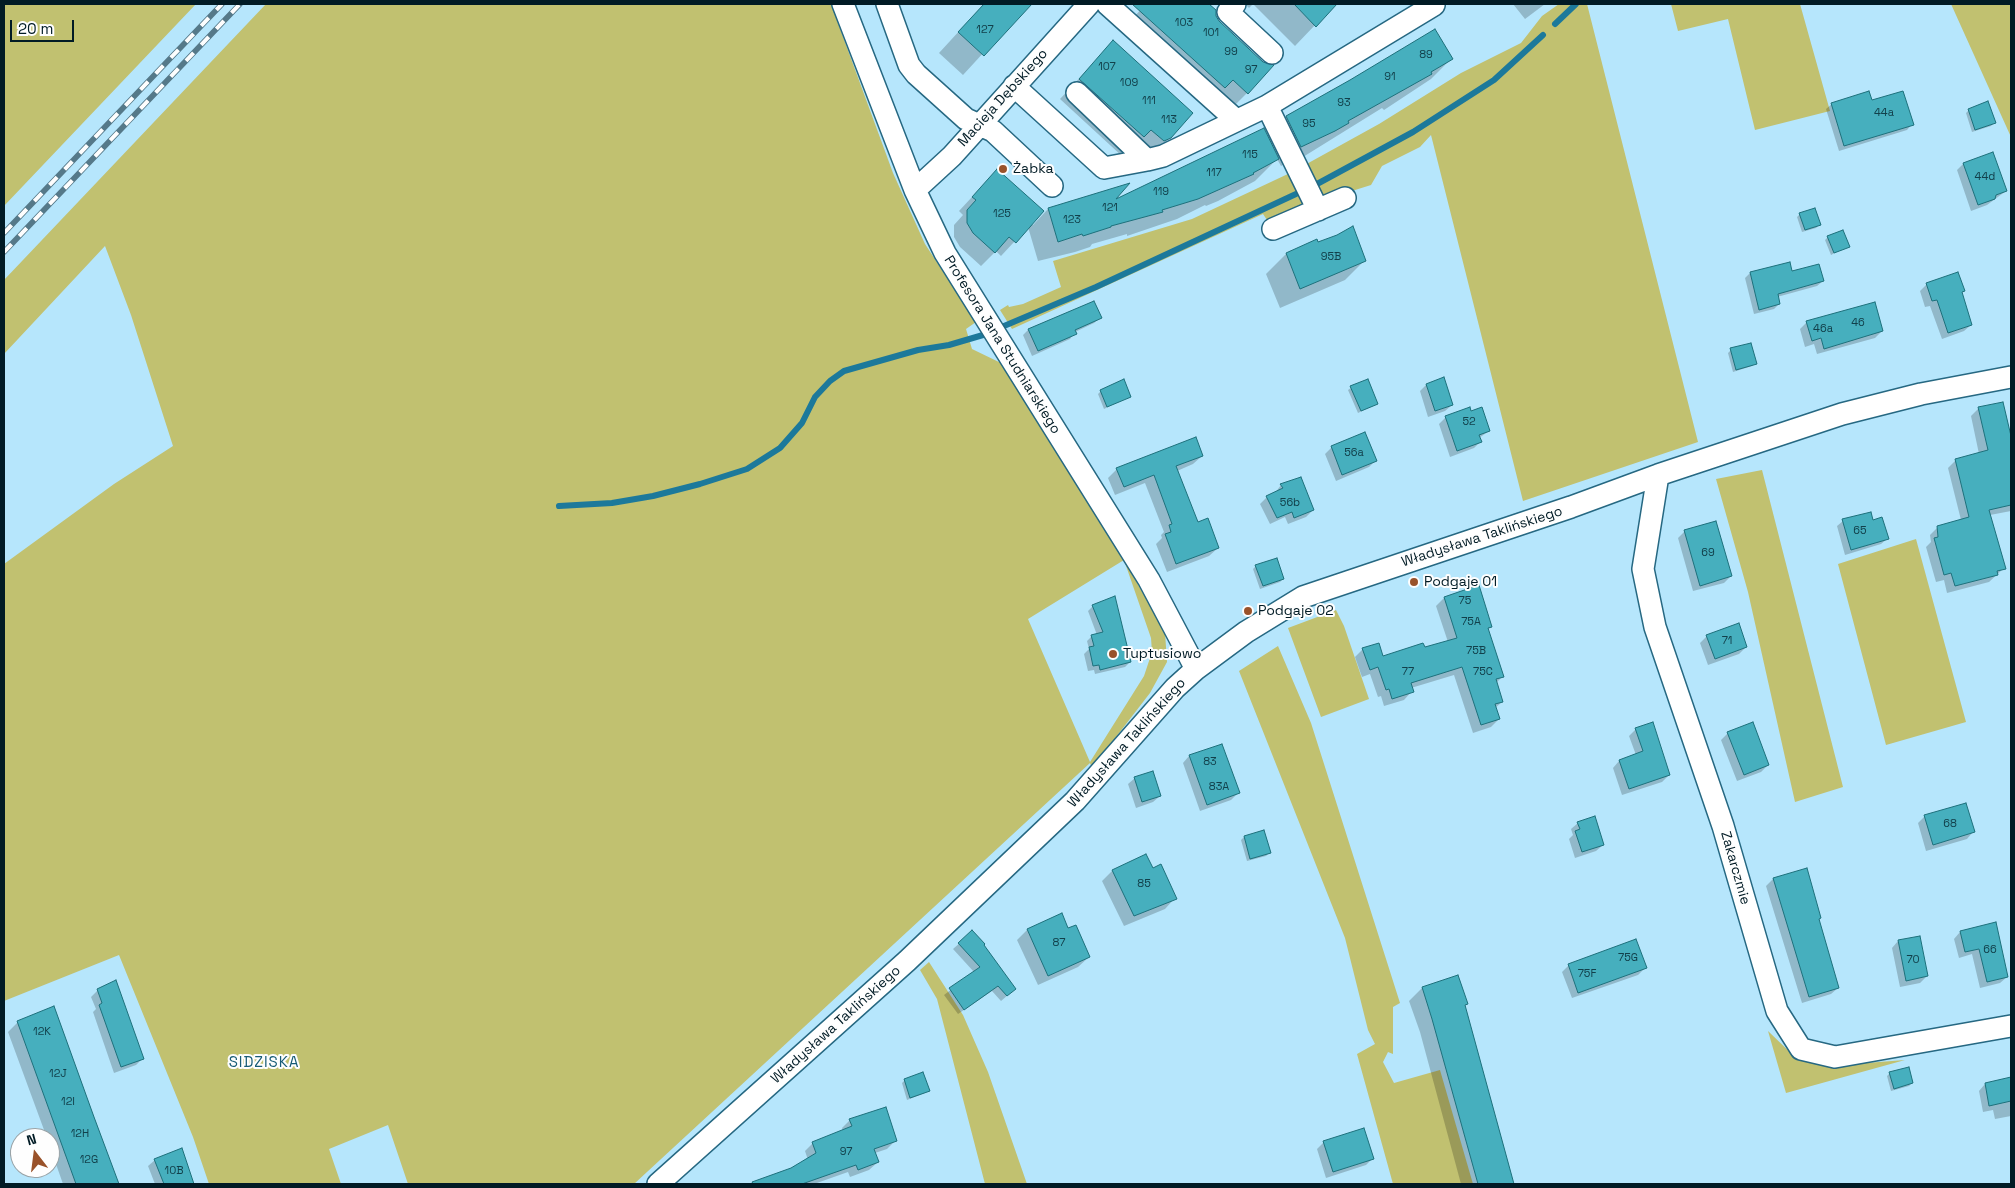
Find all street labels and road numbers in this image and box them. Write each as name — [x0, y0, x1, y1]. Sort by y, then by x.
street label: Macieja Dębskiego — [955, 46, 1051, 150]
street label: Profesora Jana Studniarskiego — [940, 253, 1064, 437]
street label: Władysława Taklińskiego — [1399, 503, 1565, 571]
street label: Władysława Taklińskiego — [1064, 675, 1190, 811]
street label: Zakarczmie — [1716, 829, 1754, 907]
street label: Władysława Taklińskiego — [768, 962, 904, 1088]

